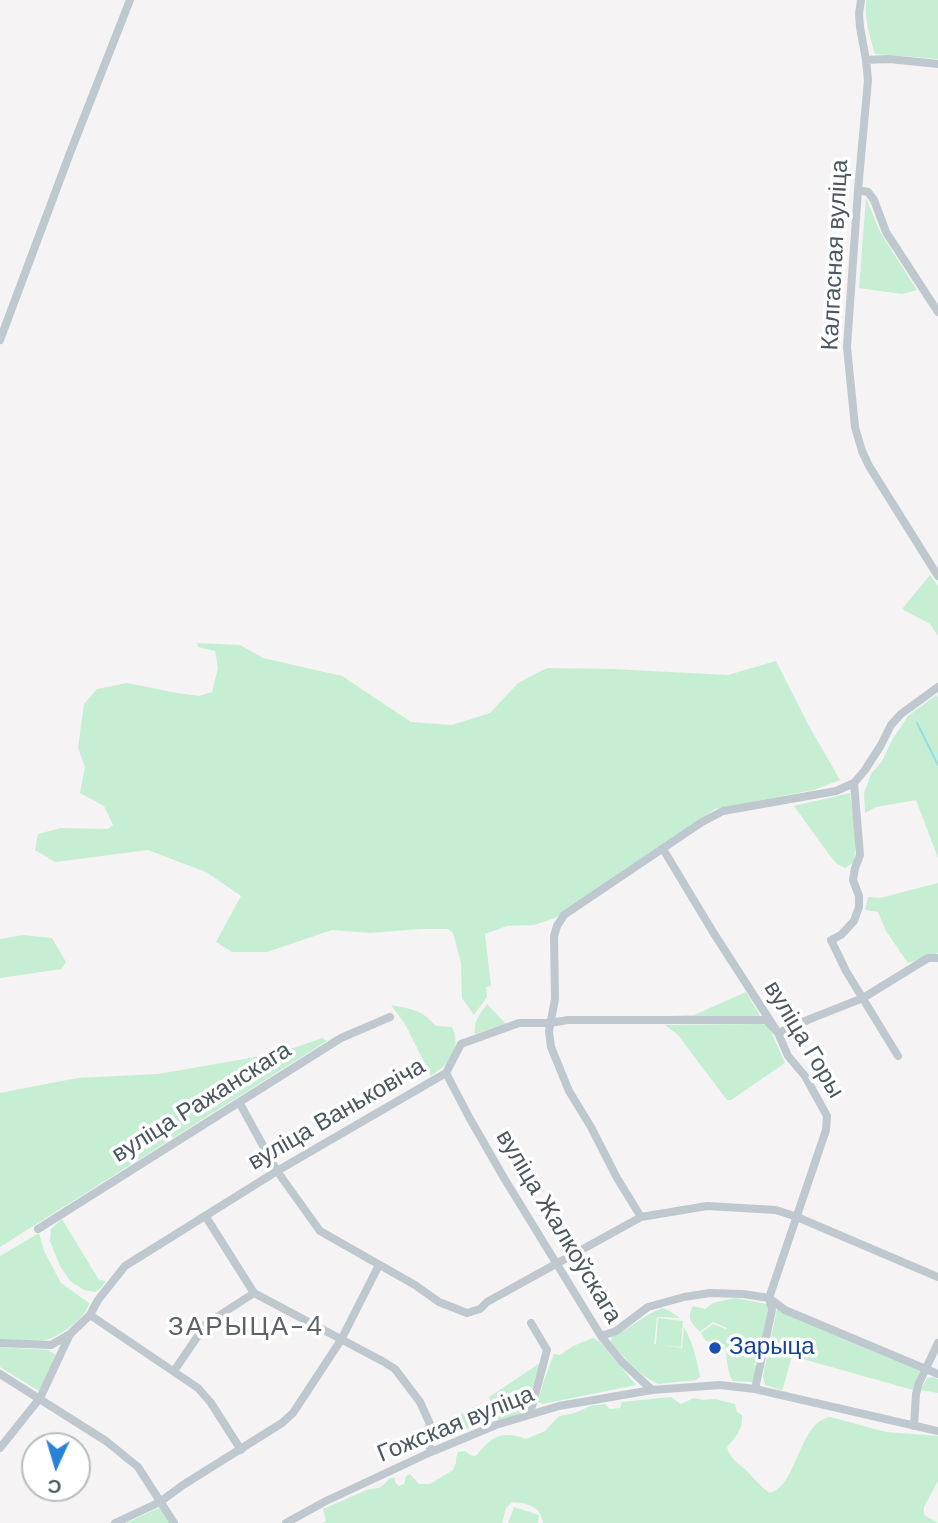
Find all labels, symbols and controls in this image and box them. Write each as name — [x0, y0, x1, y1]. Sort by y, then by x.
street label: Калгасная вуліца — [817, 159, 855, 351]
street label: вуліца Горы — [757, 976, 849, 1104]
street label: вуліца Ражанскага — [107, 1036, 297, 1170]
street label: вуліца Ваньковіча — [243, 1053, 431, 1177]
street label: вуліца Жалкоўскага — [489, 1125, 627, 1329]
district label: ЗАРЫЦА-4 — [169, 1312, 323, 1344]
place label: Зарыца — [729, 1334, 815, 1362]
marker: Зарыца — [707, 1340, 723, 1356]
street label: Гожская вуліца — [373, 1380, 539, 1470]
north arrow — [21, 1432, 91, 1502]
text: С — [47, 1474, 62, 1499]

